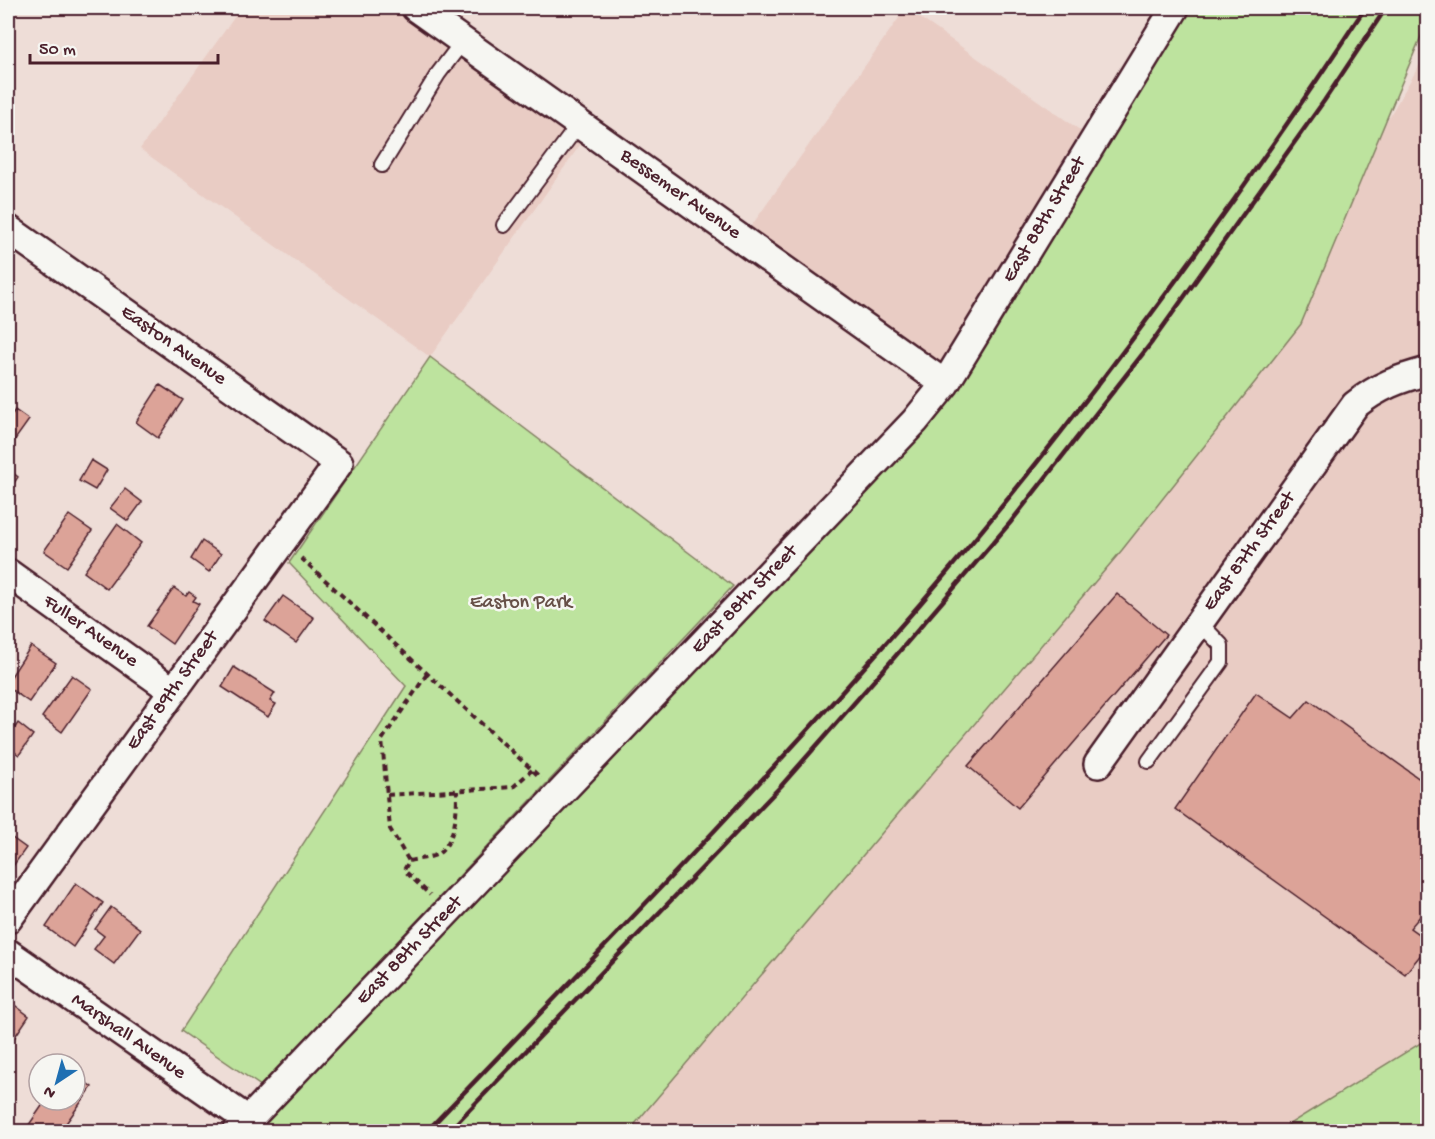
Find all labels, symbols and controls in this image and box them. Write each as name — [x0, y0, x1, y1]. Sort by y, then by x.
scale bar — [30, 27, 218, 65]
text: 50 m — [39, 40, 76, 61]
street label: Bessemer Avenue — [614, 144, 745, 246]
street label: East 88th Street — [998, 151, 1093, 287]
street label: Easton Avenue — [116, 301, 231, 391]
street label: East 87th Street — [1199, 486, 1302, 616]
street label: East 88th Street — [687, 539, 804, 659]
street label: Fuller Avenue — [37, 590, 142, 674]
park label: Easton Park — [470, 592, 574, 615]
street label: East 89th Street — [122, 625, 225, 755]
street label: East 88th Street — [352, 890, 469, 1010]
street label: Marshall Avenue — [66, 989, 190, 1086]
north arrow — [27, 1052, 87, 1112]
text: N — [40, 1080, 60, 1102]

